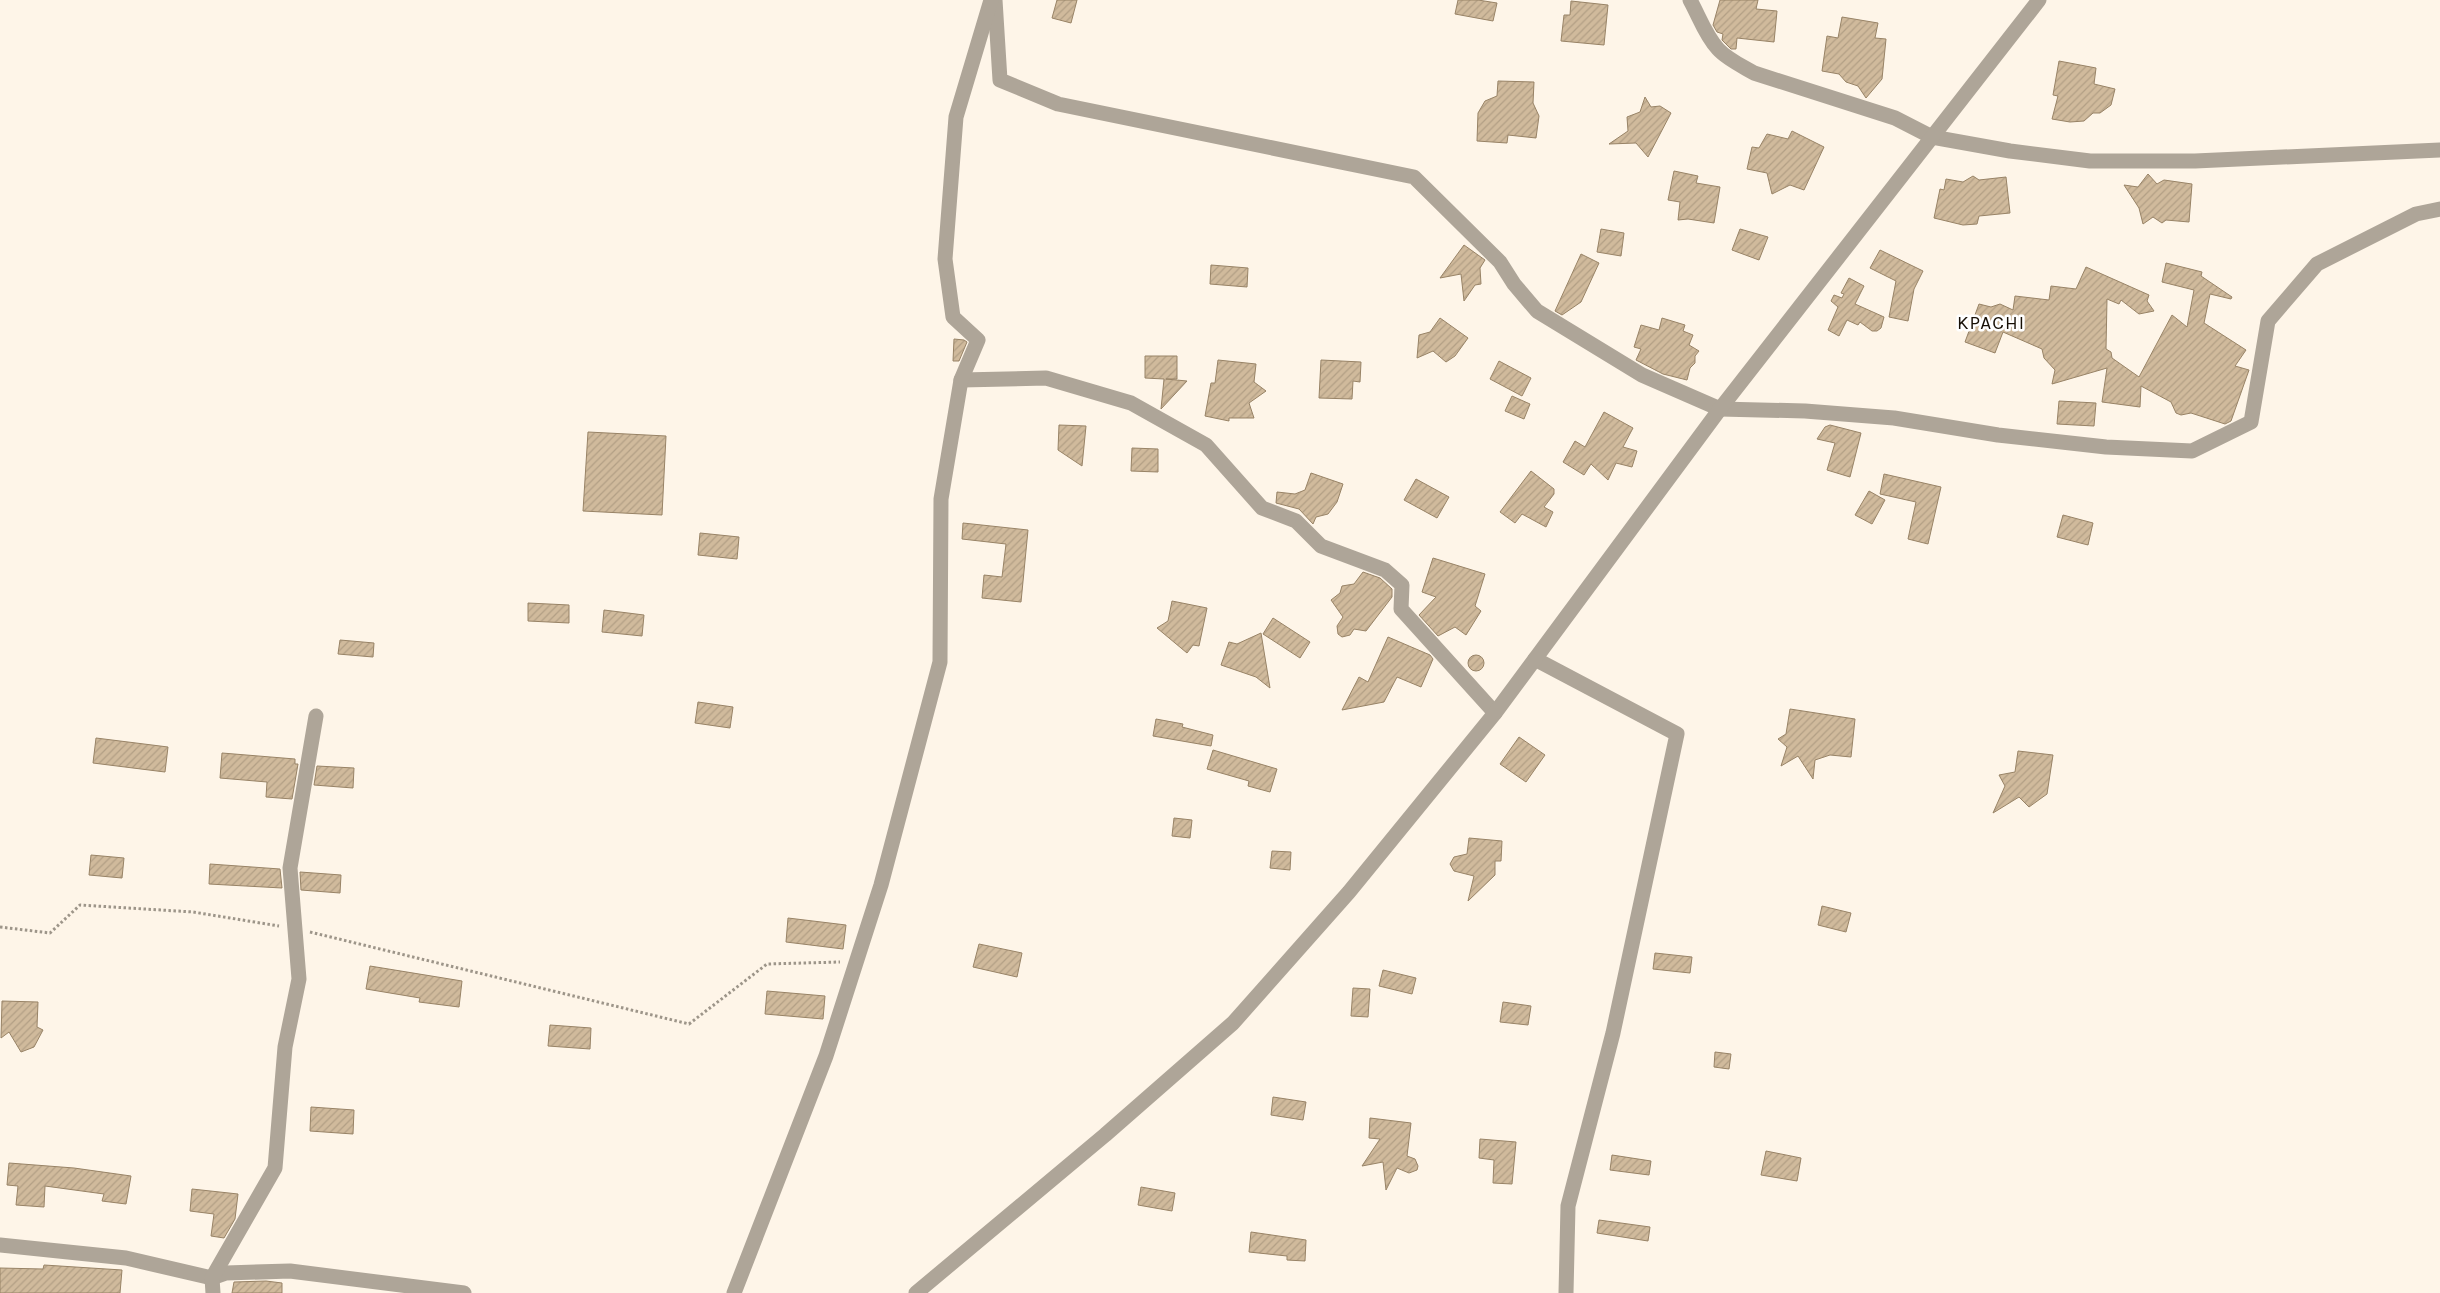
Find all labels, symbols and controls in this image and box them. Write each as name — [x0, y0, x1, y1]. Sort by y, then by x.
district label: KPACHI — [1957, 312, 2025, 334]

